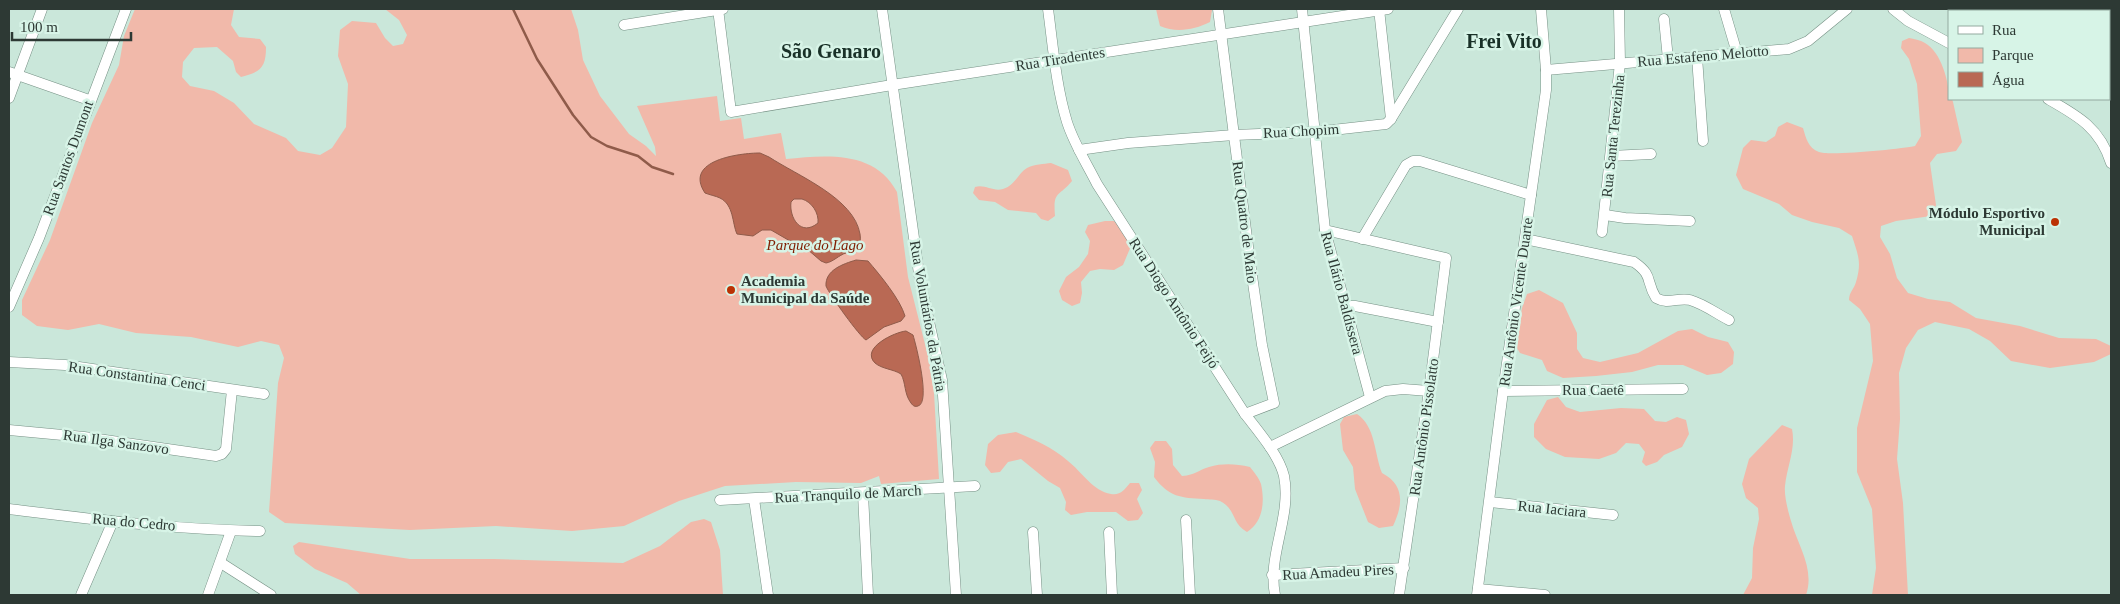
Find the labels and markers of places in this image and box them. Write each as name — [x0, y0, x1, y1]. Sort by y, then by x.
place label: Módulo Esportivo Municipal — [1929, 205, 2045, 238]
marker: Módulo Esportivo Municipal — [2049, 216, 2061, 228]
place label: Academia Municipal da Saúde — [741, 273, 870, 306]
marker: Academia Municipal da Saúde — [725, 284, 737, 296]

